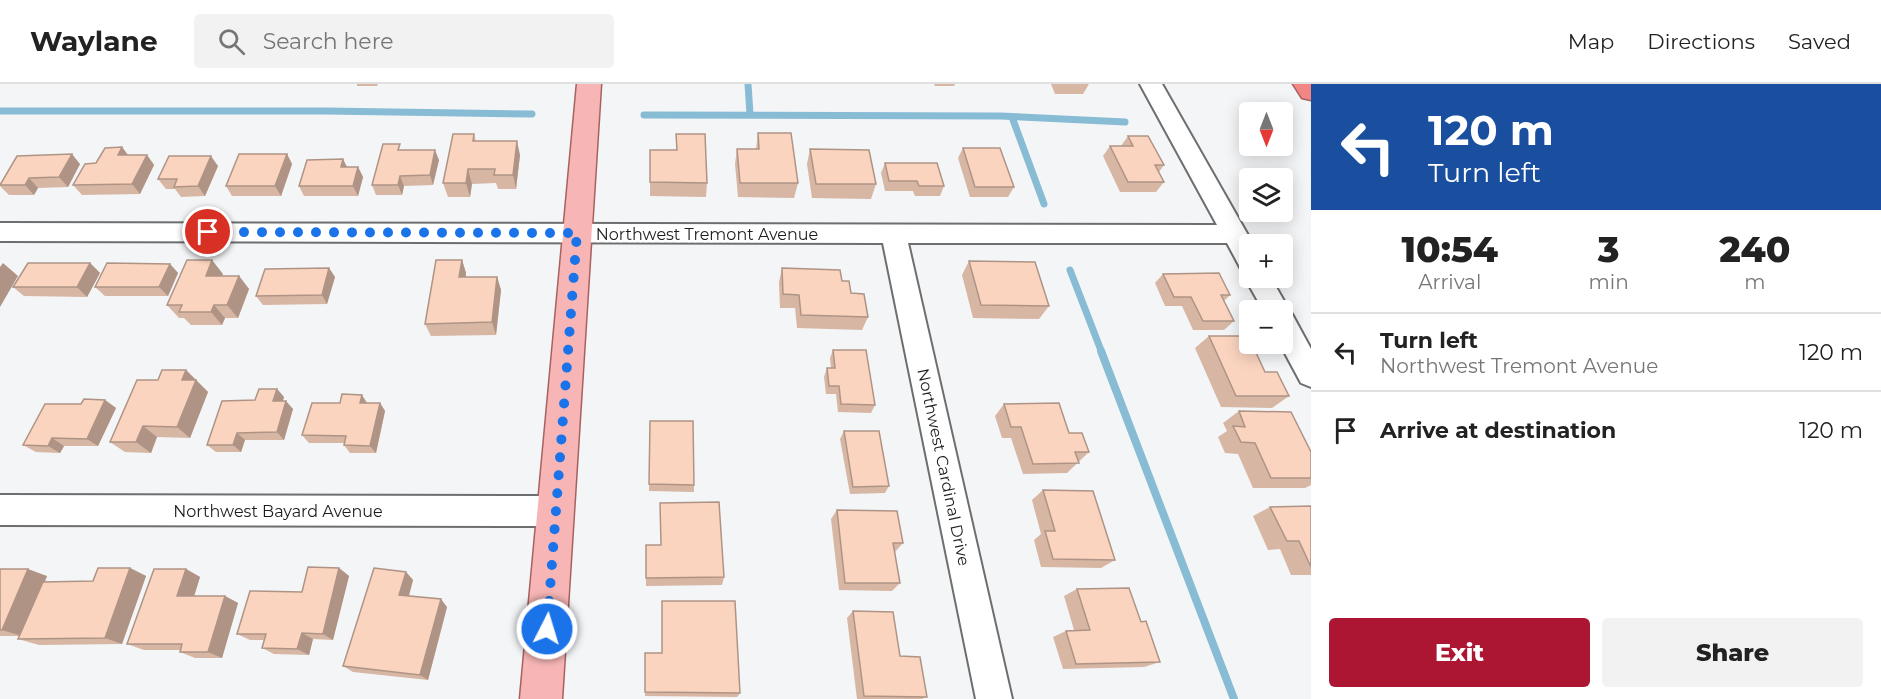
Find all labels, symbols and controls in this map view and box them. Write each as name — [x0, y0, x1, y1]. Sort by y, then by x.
search box — [194, 14, 614, 68]
text: Waylane — [30, 24, 158, 58]
icon: search — [215, 25, 248, 58]
text: Search here — [263, 28, 393, 55]
text: Map — [1568, 29, 1614, 54]
text: Directions — [1647, 29, 1755, 54]
text: Saved — [1788, 29, 1851, 54]
north arrow — [1239, 102, 1293, 156]
map controls — [1239, 102, 1293, 354]
text: 120 m — [1428, 104, 1554, 156]
icon: left — [1329, 108, 1407, 186]
text: Turn left — [1428, 156, 1541, 189]
button: layers — [1239, 168, 1293, 222]
pin — [182, 206, 233, 257]
icon: arrive — [191, 215, 224, 248]
street label: Northwest Tremont Avenue — [596, 225, 818, 244]
text: 10:54 — [1402, 227, 1498, 271]
text: 3 — [1598, 227, 1619, 271]
text: 240 — [1719, 227, 1790, 271]
button: + — [1239, 234, 1293, 288]
text: Arrival — [1418, 270, 1481, 294]
text: min — [1589, 270, 1629, 294]
text: m — [1744, 270, 1765, 294]
button: − — [1239, 300, 1293, 354]
text: Turn left — [1380, 327, 1478, 354]
icon: left — [1329, 336, 1362, 369]
text: 120 m — [1799, 339, 1863, 366]
text: Northwest Tremont Avenue — [1380, 354, 1658, 378]
street label: Northwest Cardinal Drive — [913, 367, 974, 568]
icon: arrive — [1329, 414, 1362, 447]
text: Arrive at destination — [1380, 417, 1616, 444]
text: 120 m — [1799, 417, 1863, 444]
street label: Northwest Bayard Avenue — [173, 502, 383, 521]
position arrow — [515, 597, 579, 661]
button: Exit — [1329, 618, 1590, 687]
button: Share — [1602, 618, 1863, 687]

